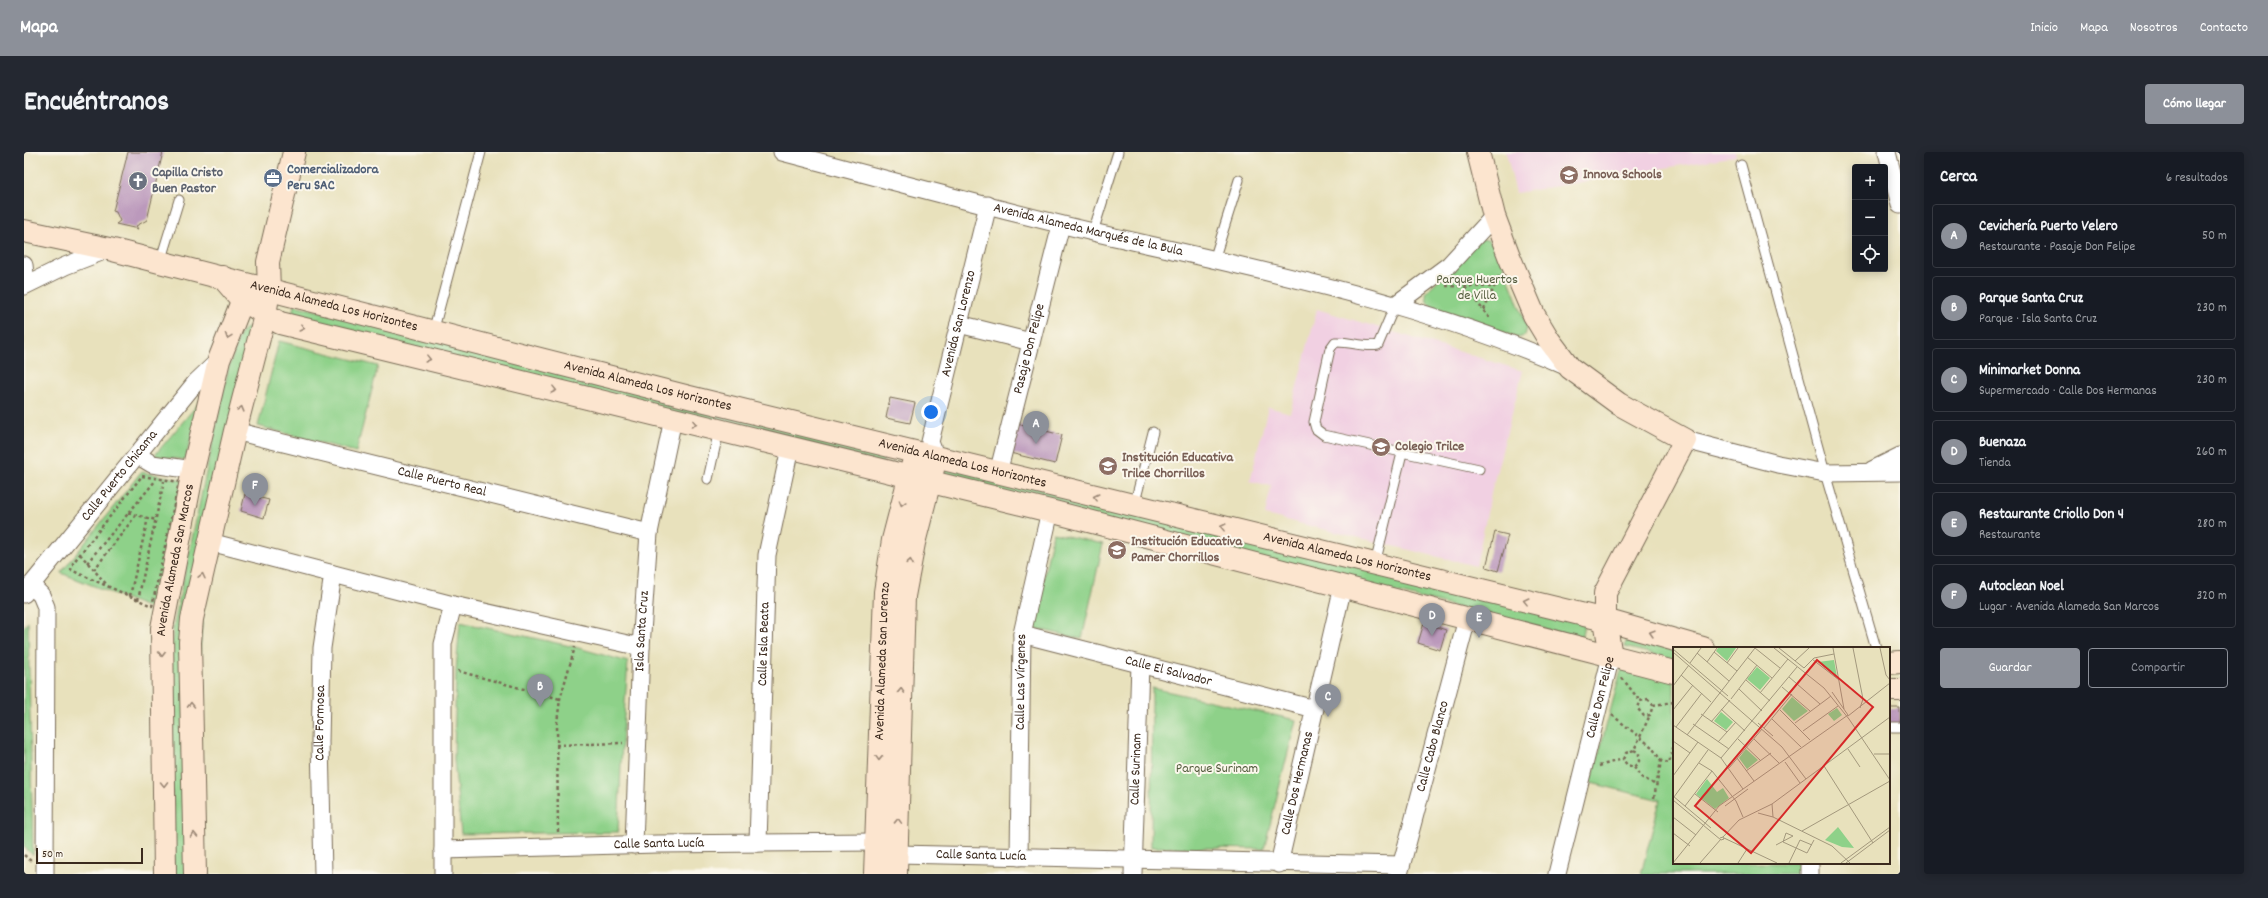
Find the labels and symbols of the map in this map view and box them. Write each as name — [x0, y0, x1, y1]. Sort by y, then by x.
place label: Comercializadora Peru SAC — [287, 160, 380, 196]
place label: Capilla Cristo Buen Pastor — [152, 163, 223, 199]
school or university icon: Innova Schools — [1558, 164, 1580, 186]
place label: Innova Schools — [1583, 165, 1662, 185]
office icon: Comercializadora Peru SAC — [262, 167, 284, 189]
church icon: Capilla Cristo Buen Pastor — [127, 170, 149, 192]
street label: Avenida Alameda Marqués de la Bula — [991, 198, 1185, 262]
street label: Avenida San Lorenzo — [936, 268, 982, 379]
park label: Parque Huertos de Villa — [1436, 270, 1518, 306]
street label: Avenida Alameda Los Horizontes — [248, 275, 420, 337]
street label: Pasaje Don Felipe — [1008, 302, 1051, 396]
one-way arrow — [298, 323, 305, 332]
one-way arrow — [225, 332, 233, 339]
one-way arrow — [424, 354, 431, 363]
street label: Avenida Alameda Los Horizontes — [562, 355, 734, 417]
one-way arrow — [550, 385, 557, 394]
your location — [921, 402, 941, 422]
one-way arrow — [236, 406, 245, 413]
pin: A — [1023, 411, 1049, 444]
one-way arrow — [691, 420, 697, 428]
street label: Calle Puerto Chicama — [77, 426, 163, 526]
street label: Avenida Alameda Los Horizontes — [876, 433, 1049, 494]
school or university icon: Colegio Trilce — [1370, 436, 1392, 458]
place label: Colegio Trilce — [1395, 437, 1464, 457]
place label: Institución Educativa Trilce Chorrillos — [1122, 448, 1234, 484]
school or university icon: Institución Educativa Trilce Chorrillos — [1097, 455, 1119, 477]
street label: Calle Puerto Real — [395, 461, 489, 503]
pin: F — [242, 473, 268, 506]
street label: Avenida Alameda San Marcos — [152, 482, 200, 637]
one-way arrow — [1093, 493, 1100, 501]
one-way arrow — [899, 500, 907, 507]
one-way arrow — [1219, 524, 1226, 532]
street label: Avenida Alameda Los Horizontes — [1261, 527, 1434, 587]
place label: Institución Educativa Pamer Chorrillos — [1131, 532, 1243, 568]
school or university icon: Institución Educativa Pamer Chorrillos — [1106, 539, 1128, 561]
one-way arrow — [905, 559, 914, 565]
one-way arrow — [197, 573, 205, 579]
street label: Avenida Alameda San Lorenzo — [870, 580, 896, 741]
street label: Isla Santa Cruz — [630, 589, 655, 672]
one-way arrow — [1523, 597, 1530, 606]
street label: Calle Isla Beata — [753, 601, 776, 686]
pin: D — [1419, 603, 1445, 636]
pin: E — [1466, 605, 1492, 638]
one-way arrow — [1648, 629, 1655, 638]
street label: Calle Las Vírgenes — [1011, 634, 1032, 730]
inset map — [1673, 647, 1890, 864]
one-way arrow — [158, 651, 166, 657]
street label: Calle El Salvador — [1123, 651, 1215, 692]
street label: Calle Don Felipe — [1581, 654, 1621, 740]
pin: B — [527, 674, 553, 707]
pin: C — [1315, 684, 1341, 717]
street label: Calle Formosa — [310, 685, 331, 761]
one-way arrow — [897, 688, 906, 694]
street label: Calle Cabo Blanco — [1411, 699, 1455, 794]
one-way arrow — [187, 702, 196, 708]
street label: Calle Dos Hermanas — [1276, 729, 1319, 837]
street label: Calle Surinam — [1125, 733, 1148, 805]
one-way arrow — [874, 755, 883, 761]
park label: Parque Surinam — [1176, 759, 1258, 779]
one-way arrow — [160, 781, 168, 787]
one-way arrow — [894, 818, 902, 824]
one-way arrow — [190, 832, 198, 838]
street label: Calle Santa Lucía — [613, 834, 705, 855]
street label: Calle Santa Lucía — [936, 845, 1027, 867]
scale bar — [36, 846, 143, 865]

